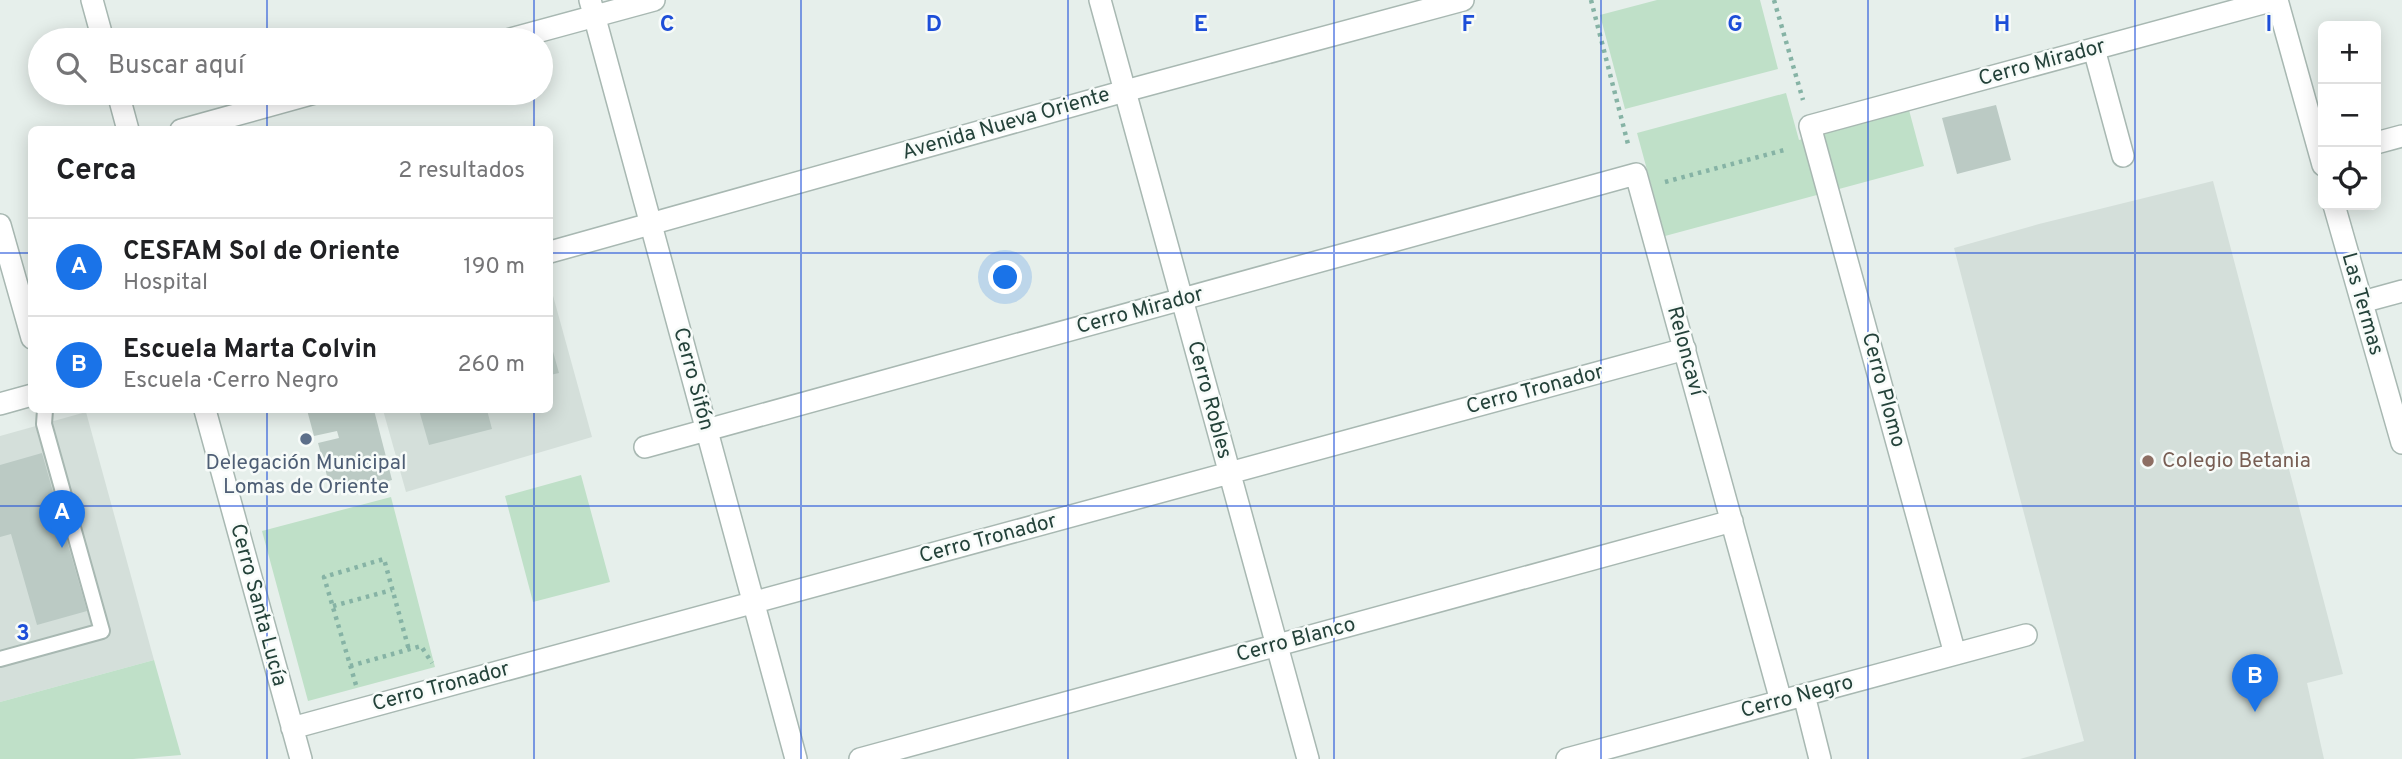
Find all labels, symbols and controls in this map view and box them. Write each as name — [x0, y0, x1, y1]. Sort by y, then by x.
text: C — [660, 11, 674, 40]
text: D — [926, 11, 942, 40]
text: E — [1194, 11, 1208, 40]
text: F — [1461, 11, 1475, 40]
text: G — [1727, 11, 1743, 40]
text: H — [1994, 11, 2010, 40]
text: I — [2266, 11, 2272, 40]
map controls — [2318, 21, 2381, 210]
button: + — [2318, 21, 2381, 84]
search box — [28, 28, 553, 105]
street label: Cerro Mirador — [1975, 33, 2109, 93]
icon: search — [52, 48, 90, 86]
text: Buscar aquí — [108, 50, 245, 83]
street label: Avenida Nueva Oriente — [899, 81, 1113, 167]
button: − — [2318, 84, 2381, 147]
button: locate — [2318, 147, 2381, 210]
text: Cerca — [56, 153, 136, 190]
text: 2 resultados — [398, 157, 525, 186]
text: CESFAM Sol de Oriente — [123, 236, 400, 269]
street label: Las Termas — [2334, 250, 2390, 358]
text: A — [71, 253, 87, 282]
text: 190 m — [463, 253, 525, 282]
your location — [988, 260, 1022, 294]
text: Hospital — [123, 269, 208, 298]
street label: Cerro Mirador — [1073, 281, 1207, 341]
street label: Reloncaví — [1660, 303, 1710, 400]
street label: Cerro Sifón — [666, 325, 720, 433]
street label: Cerro Plomo — [1855, 330, 1911, 450]
text: Escuela Marta Colvin — [123, 334, 377, 367]
street label: Cerro Robles — [1180, 338, 1238, 462]
text: B — [71, 351, 87, 380]
text: 260 m — [458, 351, 525, 380]
street label: Cerro Tronador — [1463, 359, 1607, 421]
text: Escuela · Cerro Negro — [123, 367, 339, 396]
marker: Delegación Municipal Lomas de Oriente — [298, 431, 314, 447]
place label: Colegio Betania — [2162, 448, 2311, 475]
place label: Delegación Municipal Lomas de Oriente — [206, 450, 406, 501]
marker: Colegio Betania — [2140, 453, 2156, 469]
pin: A — [39, 490, 85, 548]
street label: Cerro Tronador — [916, 508, 1060, 570]
street label: Cerro Santa Lucía — [223, 521, 293, 689]
street label: Cerro Blanco — [1233, 611, 1359, 669]
text: 3 — [16, 620, 30, 649]
pin: B — [2232, 654, 2278, 712]
street label: Cerro Tronador — [369, 656, 513, 718]
street label: Cerro Negro — [1738, 669, 1856, 725]

